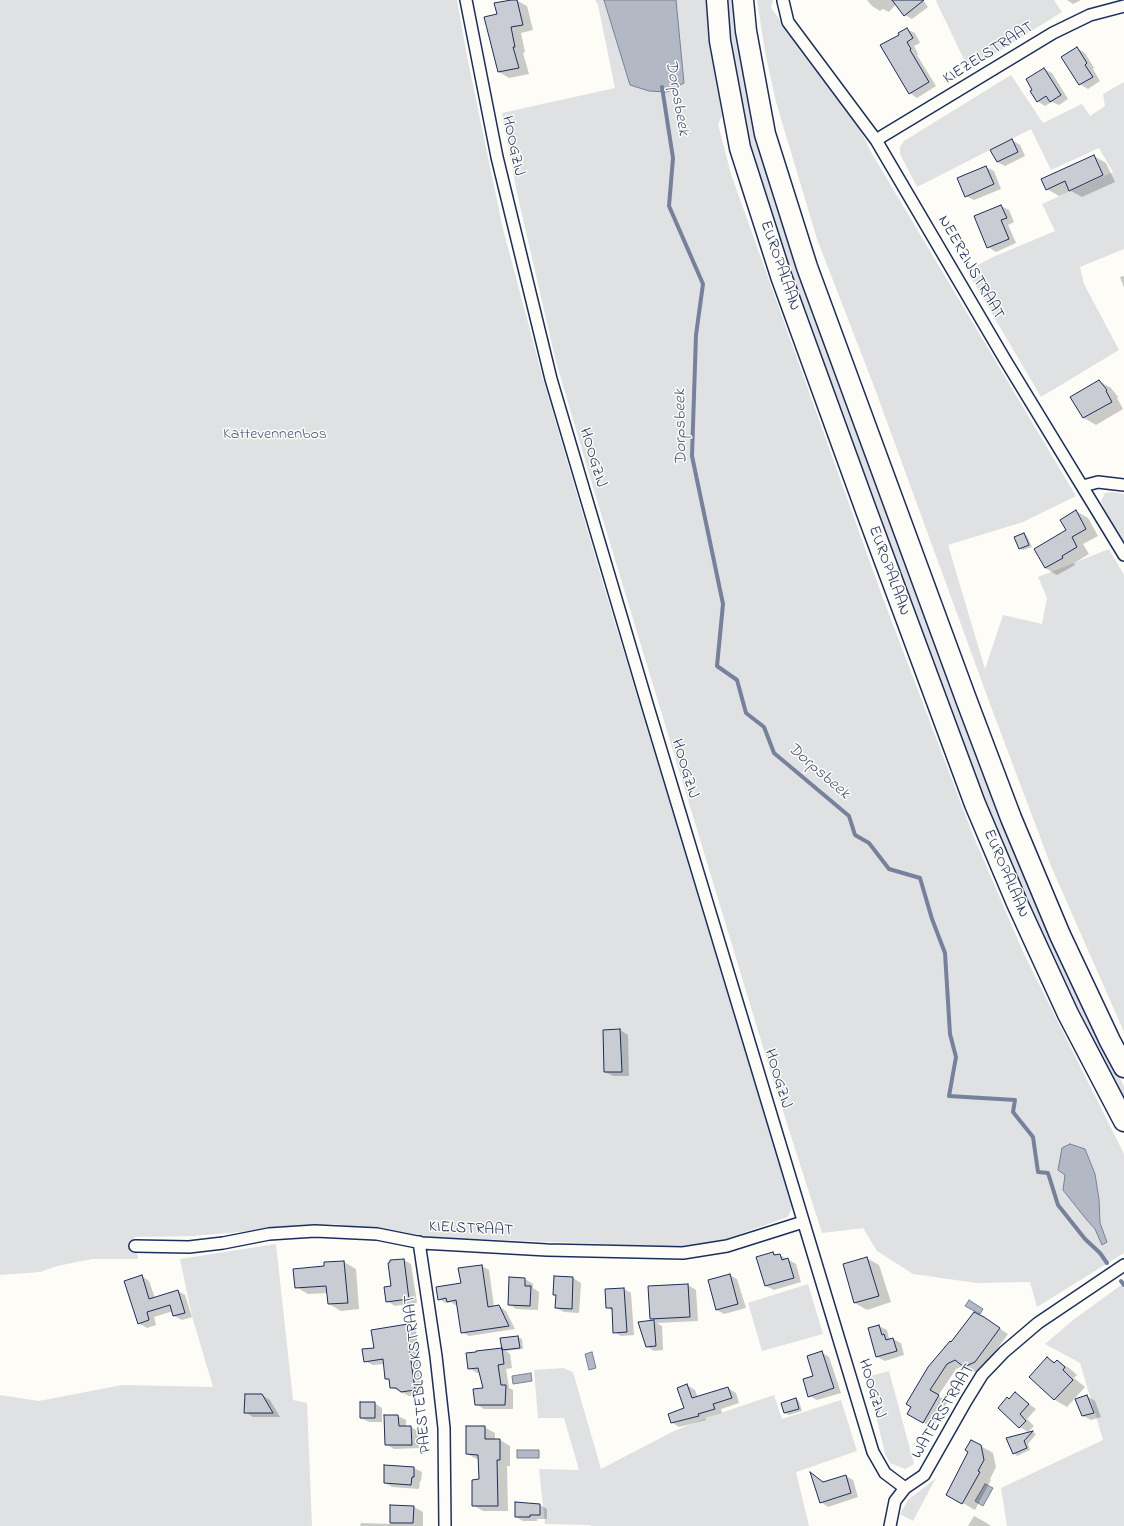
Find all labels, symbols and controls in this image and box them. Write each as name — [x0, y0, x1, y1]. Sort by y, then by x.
street label: KIEZELSTRAAT — [940, 19, 1038, 89]
water label: Dorpsbeek — [659, 59, 693, 137]
street label: HOOGZIJ — [496, 114, 528, 178]
street label: NEERZIJSTRAAT — [932, 213, 1008, 323]
street label: EUROPALAAN — [755, 218, 803, 314]
water label: Dorpsbeek — [671, 389, 693, 465]
park label: Kattevennenbos — [223, 425, 327, 445]
street label: HOOGZIJ — [574, 426, 610, 490]
street label: EUROPALAAN — [863, 524, 913, 618]
street label: HOOGZIJ — [666, 737, 702, 801]
water label: Dorpsbeek — [783, 739, 853, 805]
street label: EUROPALAAN — [978, 827, 1032, 921]
street label: HOOGZIJ — [759, 1047, 795, 1111]
street label: KIELSTRAAT — [428, 1218, 514, 1242]
street label: PAESTEBLOOKSTRAAT — [401, 1294, 437, 1454]
street label: HOOGZIJ — [853, 1357, 889, 1421]
street label: WATERSTRAAT — [908, 1361, 980, 1463]

